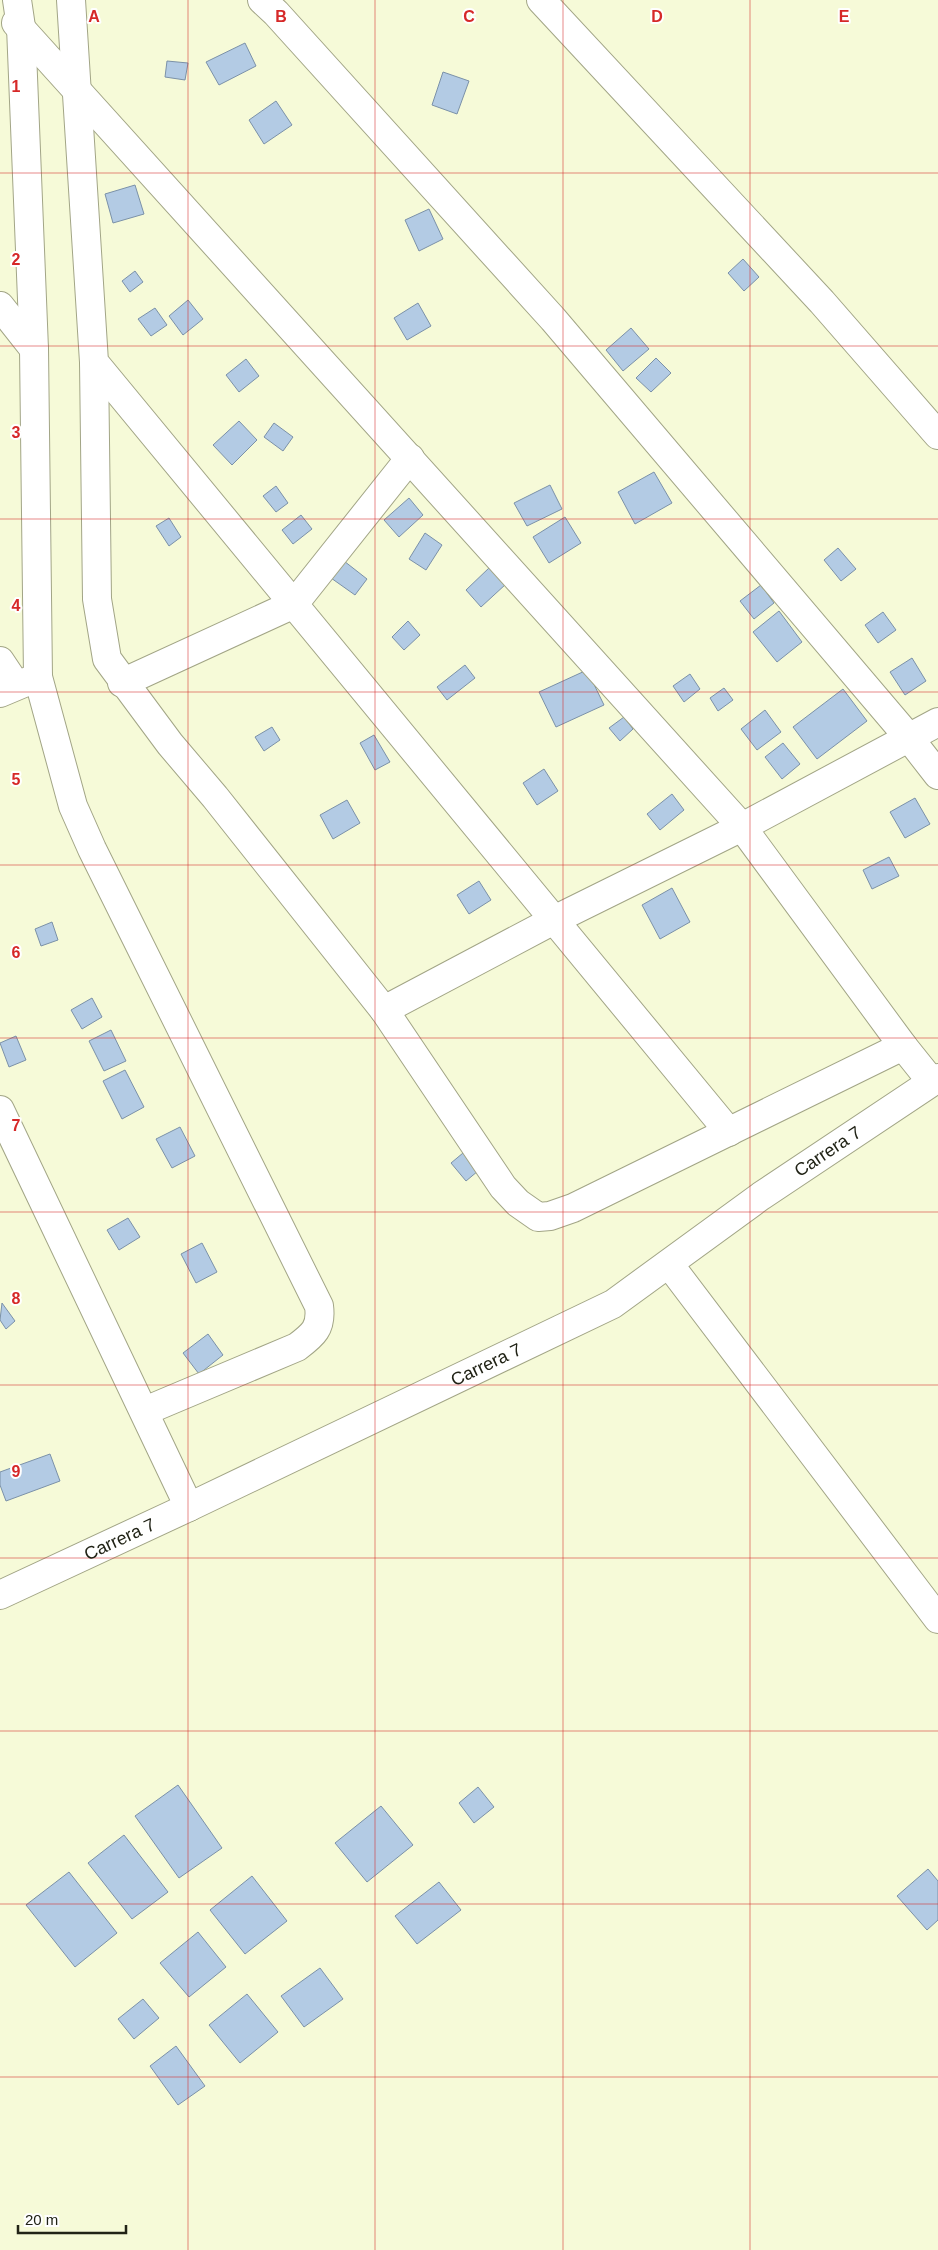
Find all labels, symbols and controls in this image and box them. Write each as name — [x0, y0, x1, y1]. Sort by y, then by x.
text: A — [88, 8, 100, 25]
text: B — [275, 8, 287, 25]
text: C — [463, 8, 475, 25]
text: D — [651, 8, 663, 25]
text: E — [839, 8, 850, 25]
text: 1 — [12, 78, 21, 95]
text: 2 — [12, 251, 21, 268]
text: 3 — [12, 424, 21, 441]
text: 4 — [12, 597, 21, 614]
text: 5 — [12, 771, 21, 788]
text: 6 — [12, 944, 21, 961]
text: 7 — [12, 1117, 21, 1134]
street label: Carrera 7 — [791, 1122, 865, 1181]
text: 8 — [12, 1290, 21, 1307]
street label: Carrera 7 — [448, 1339, 525, 1390]
text: 9 — [12, 1463, 21, 1480]
street label: Carrera 7 — [81, 1514, 158, 1564]
scale bar — [18, 2202, 125, 2234]
text: 20 m — [25, 2211, 58, 2228]

